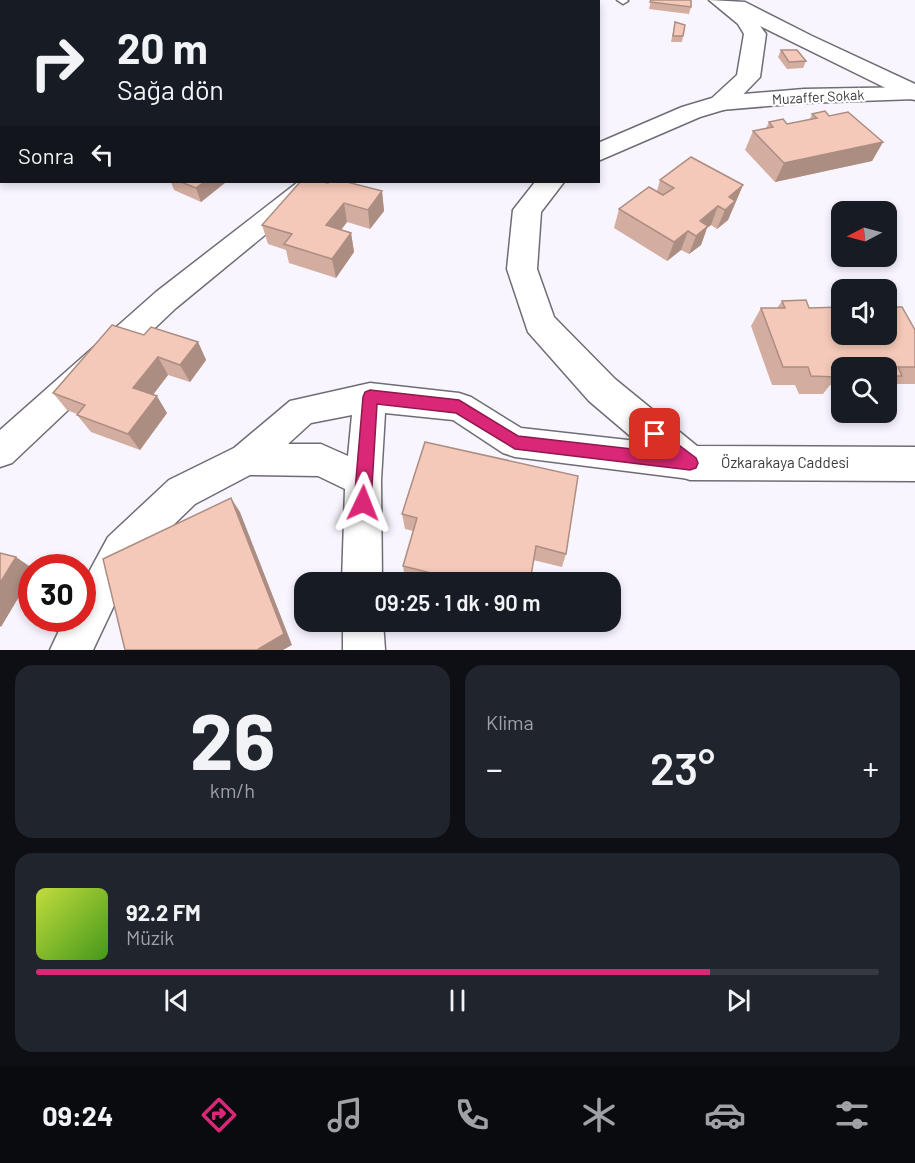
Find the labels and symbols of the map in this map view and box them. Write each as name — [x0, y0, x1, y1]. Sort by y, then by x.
street label: Muzaffer Sokak — [771, 86, 865, 107]
north arrow — [831, 201, 897, 267]
pin — [629, 408, 680, 459]
street label: Özkarakaya Caddesi — [721, 453, 849, 471]
position arrow — [331, 471, 395, 535]
speed limit sign: 30 — [18, 554, 96, 632]

